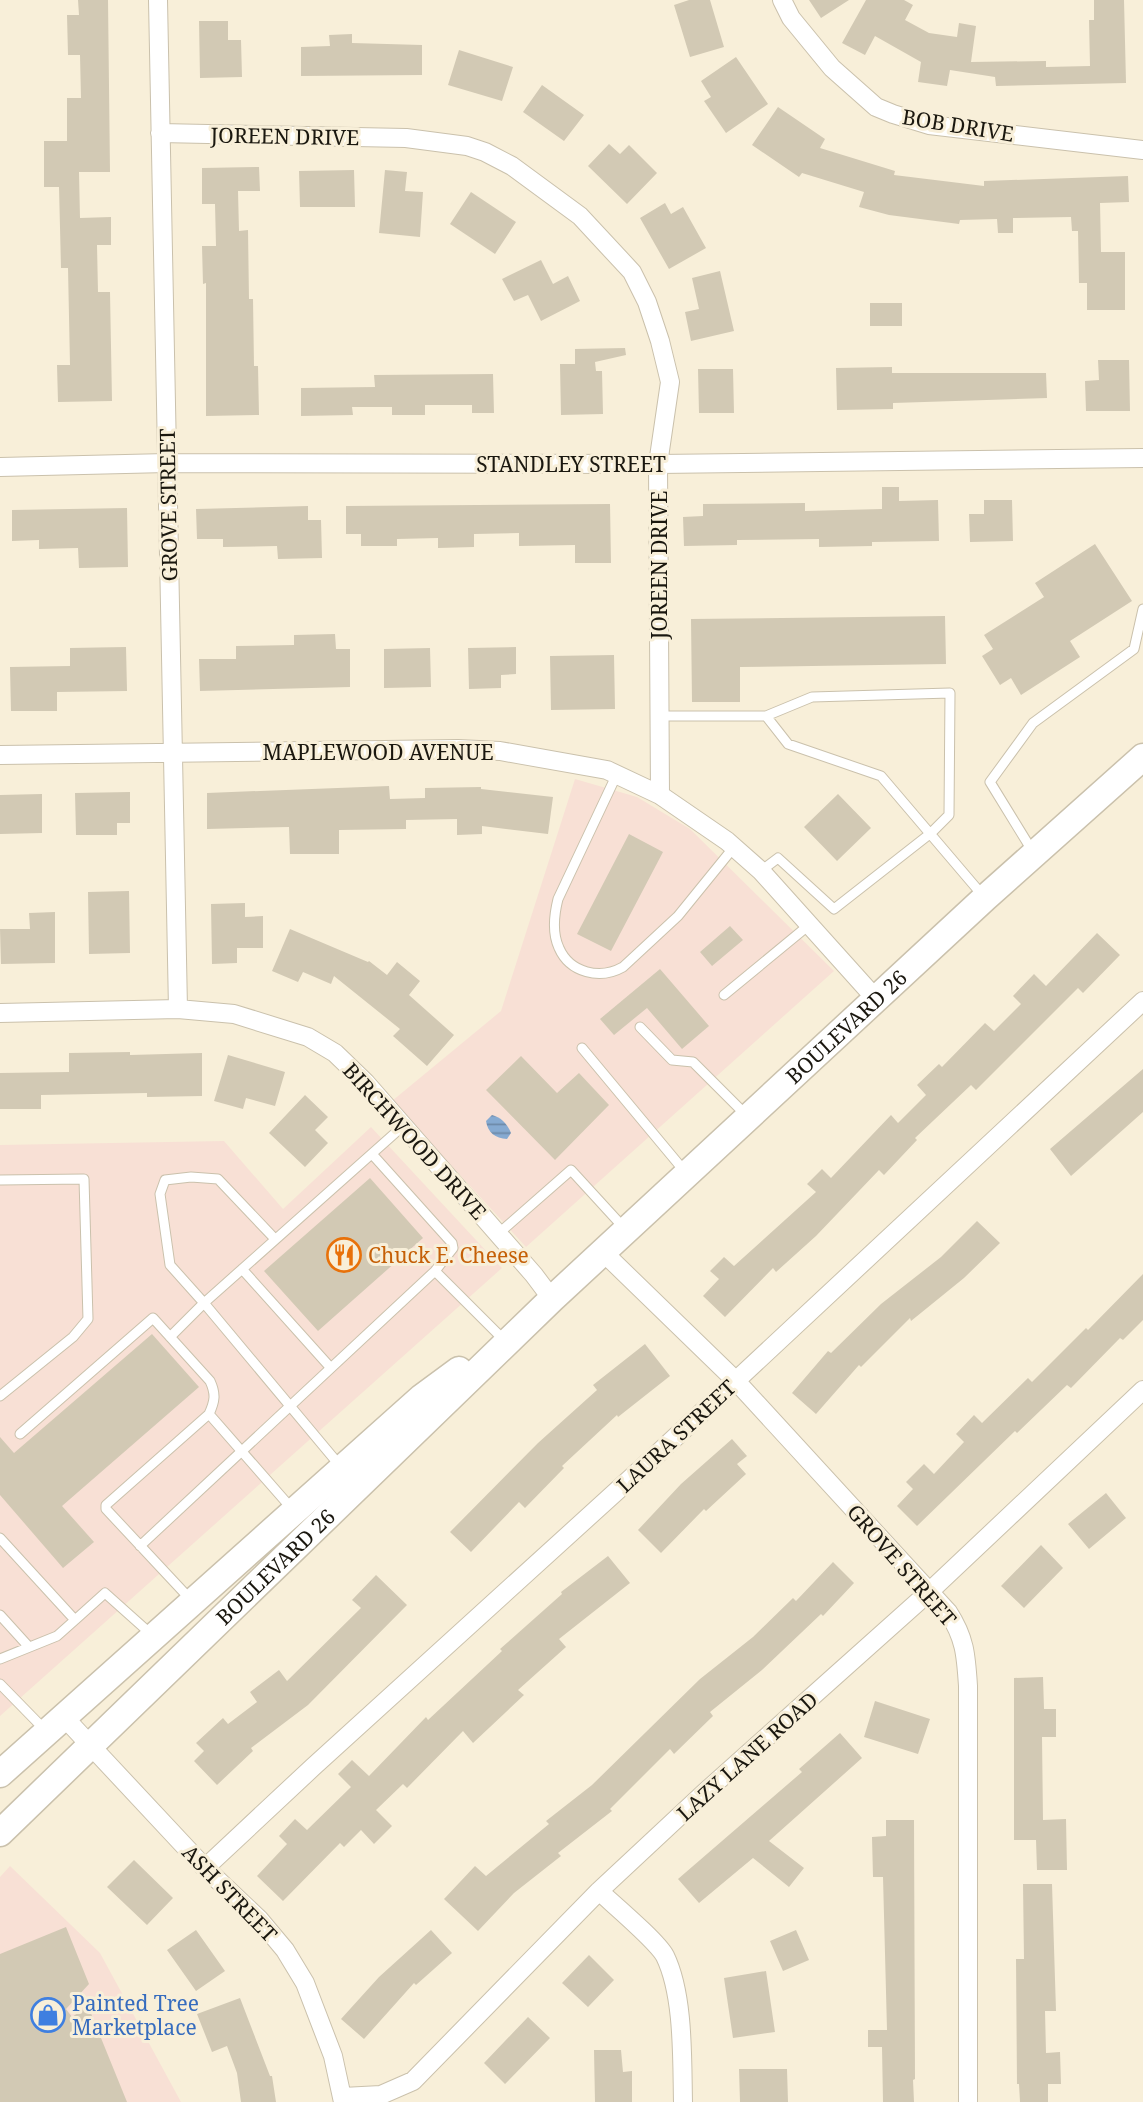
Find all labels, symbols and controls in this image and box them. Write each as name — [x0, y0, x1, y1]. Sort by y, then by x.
street label: BOB DRIVE — [900, 102, 1016, 148]
street label: JOREEN DRIVE — [210, 121, 359, 151]
street label: GROVE STREET — [153, 428, 183, 582]
street label: STANDLEY STREET — [476, 450, 666, 478]
street label: JOREEN DRIVE — [645, 491, 673, 640]
street label: MAPLEWOOD AVENUE — [263, 738, 493, 766]
street label: BOULEVARD 26 — [780, 963, 913, 1090]
street label: BIRCHWOOD DRIVE — [337, 1057, 493, 1225]
restaurant icon: Chuck E. Cheese — [325, 1236, 363, 1274]
place label: Chuck E. Cheese — [368, 1241, 529, 1269]
street label: LAURA STREET — [610, 1373, 742, 1499]
street label: GROVE STREET — [841, 1498, 963, 1632]
street label: BOULEVARD 26 — [210, 1503, 341, 1631]
street label: LAZY LANE ROAD — [671, 1685, 823, 1827]
street label: ASH STREET — [176, 1838, 284, 1948]
place label: Painted Tree Marketplace — [72, 1989, 199, 2041]
shop icon: Painted Tree Marketplace — [29, 1996, 67, 2034]

